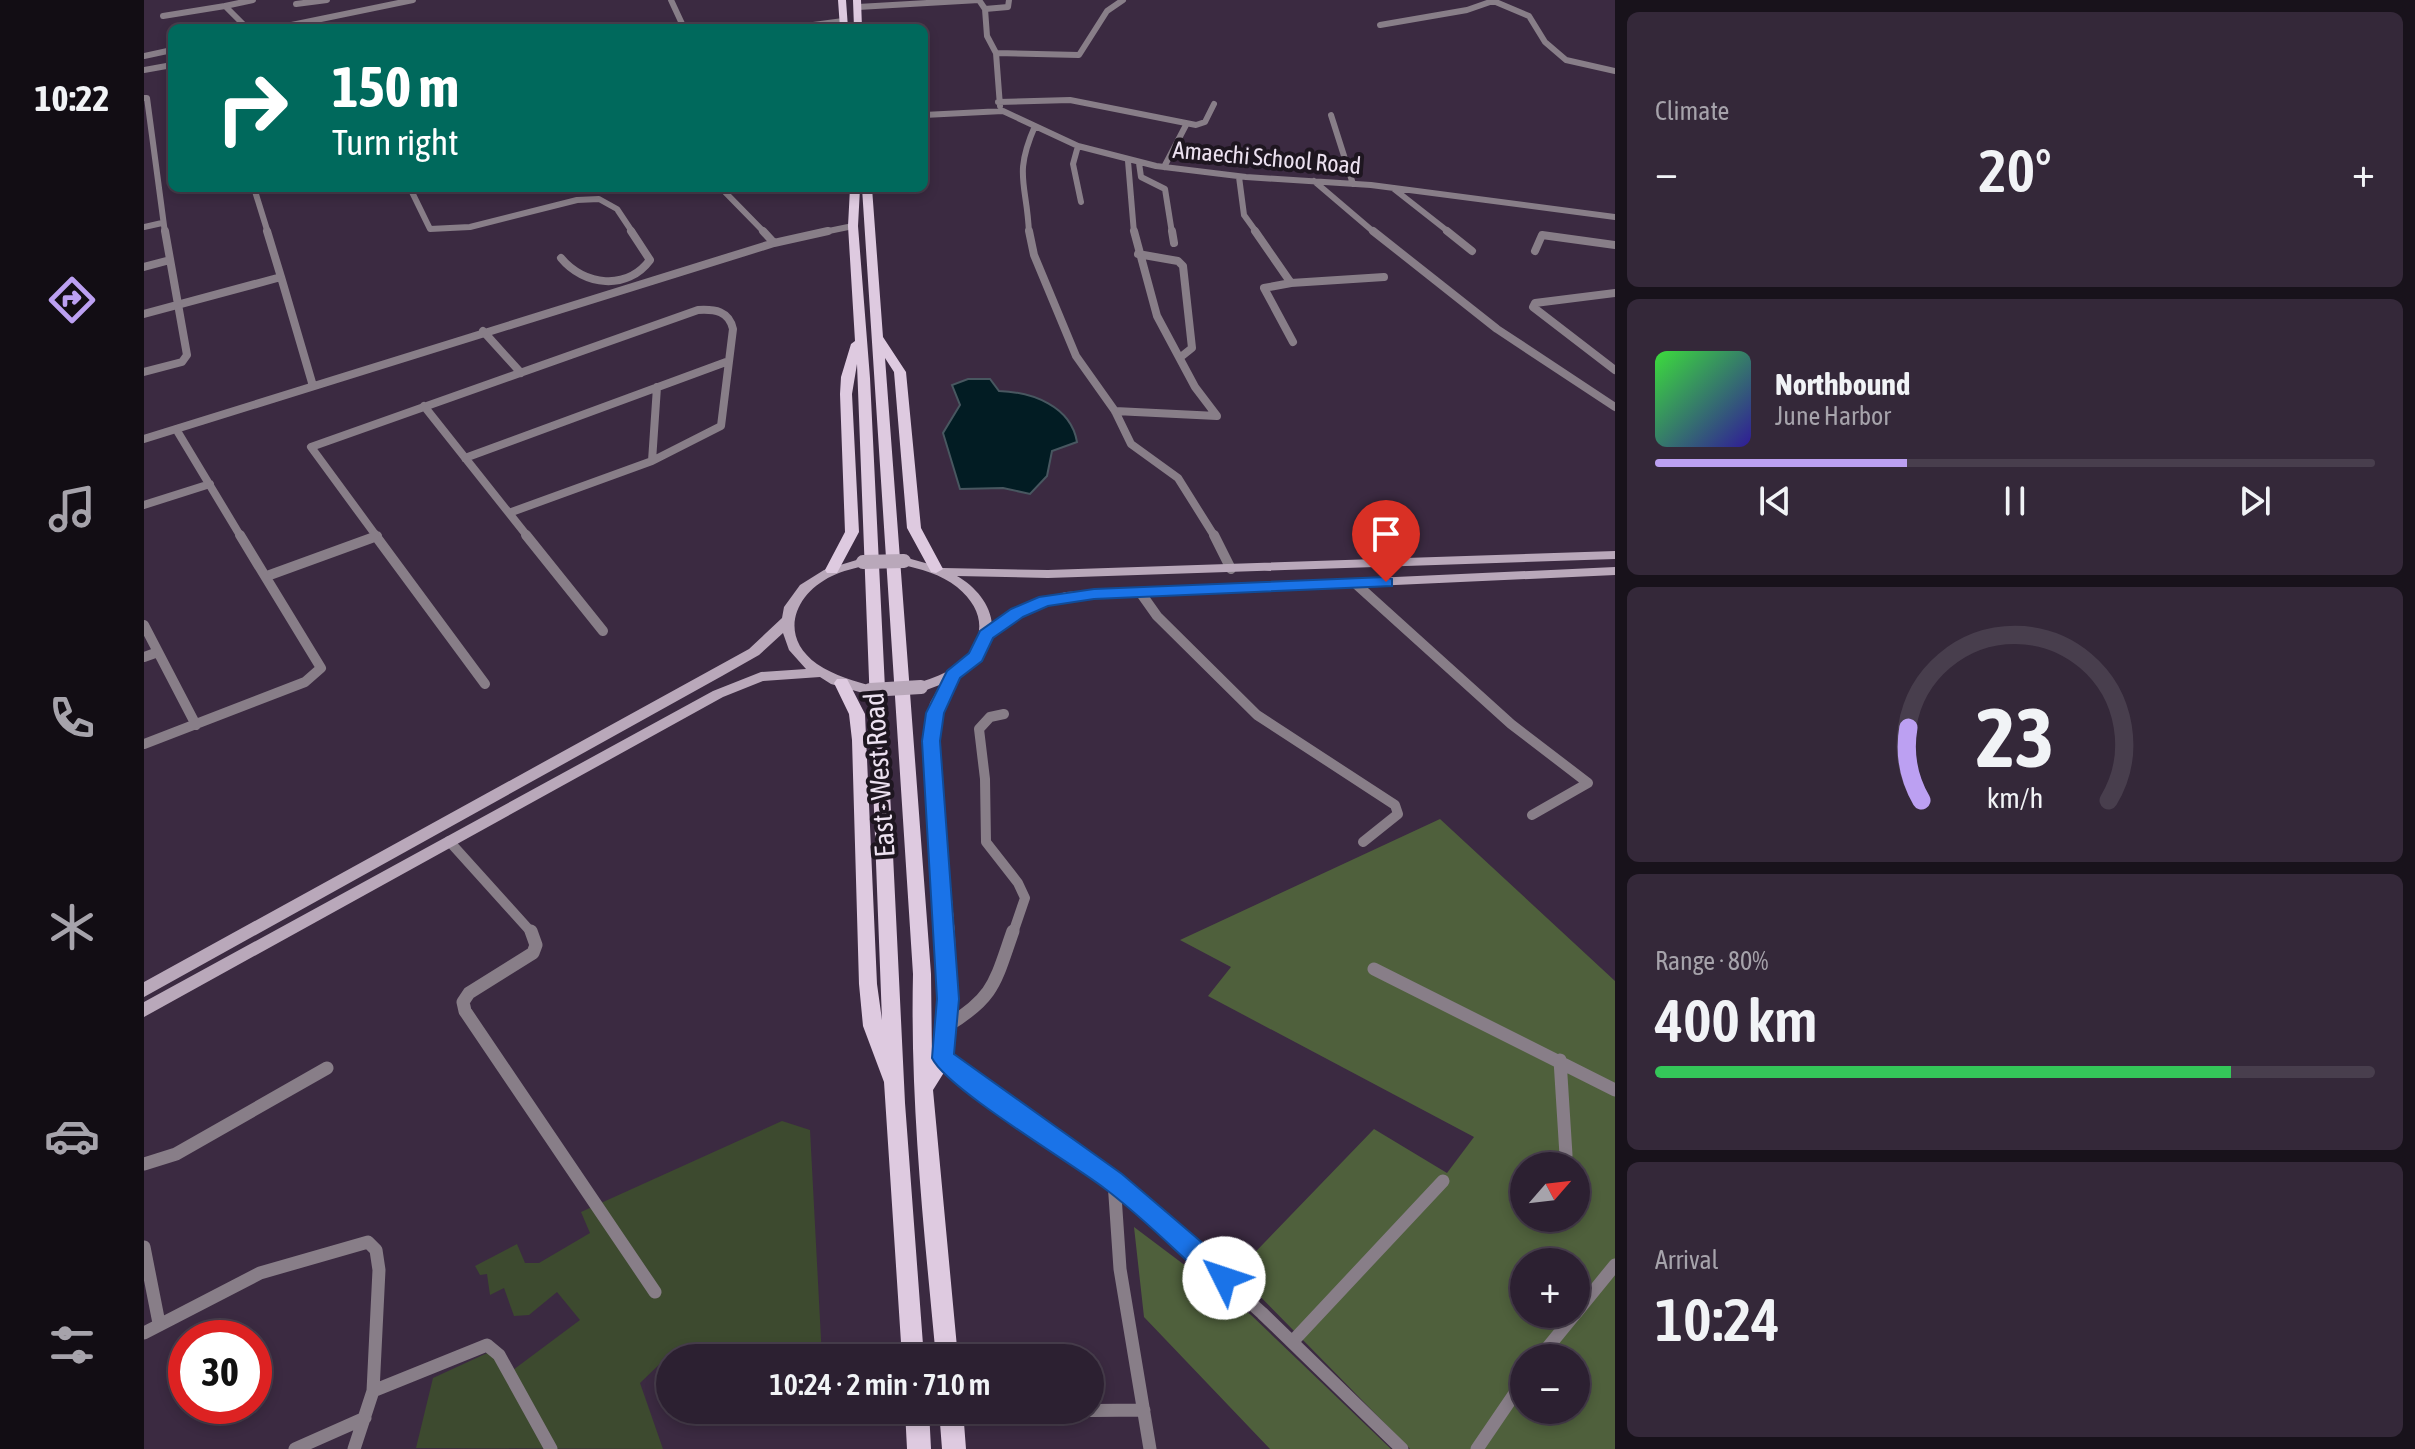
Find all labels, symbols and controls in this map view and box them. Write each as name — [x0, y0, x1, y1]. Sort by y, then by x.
text: 150 m — [332, 55, 459, 119]
icon: right — [200, 56, 304, 160]
text: 10:22 — [35, 77, 109, 119]
text: Climate — [1655, 96, 1729, 126]
text: Turn right — [332, 121, 459, 163]
street label: Amaechi School Road — [1172, 136, 1362, 179]
text: 20° — [1979, 136, 2051, 205]
text: − — [1655, 146, 1678, 196]
text: + — [2352, 146, 2375, 196]
icon: directions — [44, 272, 100, 328]
text: Northbound — [1775, 367, 1910, 401]
text: June Harbor — [1775, 401, 1891, 431]
icon: previous — [1753, 479, 1797, 523]
icon: pause — [1993, 479, 2037, 523]
icon: next — [2233, 479, 2277, 523]
icon: music — [44, 481, 100, 537]
pin — [1352, 500, 1420, 582]
icon: arrive — [1364, 512, 1408, 556]
text: 23 — [1976, 688, 2054, 784]
icon: phone — [44, 690, 100, 746]
street label: East - West Road — [857, 692, 901, 858]
text: km/h — [1987, 781, 2043, 814]
icon: climate — [44, 899, 100, 955]
text: Range · 80% — [1655, 946, 1768, 976]
text: 400 km — [1655, 986, 1817, 1055]
icon: car — [44, 1108, 100, 1164]
north arrow — [1510, 1152, 1590, 1232]
map controls — [1510, 1152, 1590, 1424]
position arrow — [1182, 1236, 1266, 1320]
text: Arrival — [1655, 1245, 1719, 1275]
button: + — [1510, 1248, 1590, 1328]
text: 10:24 — [1655, 1285, 1780, 1354]
icon: filters — [44, 1317, 100, 1373]
speed limit sign: 30 — [168, 1320, 272, 1424]
button: − — [1510, 1344, 1590, 1424]
text: 10:24 · 2 min · 710 m — [770, 1367, 990, 1401]

